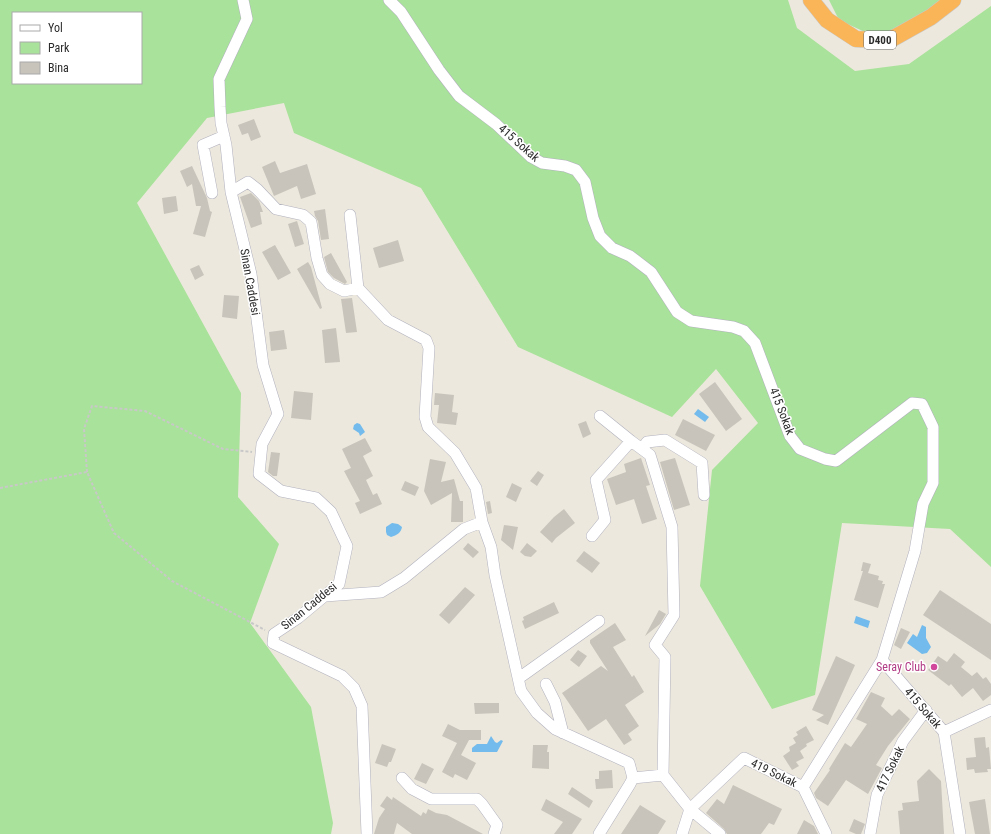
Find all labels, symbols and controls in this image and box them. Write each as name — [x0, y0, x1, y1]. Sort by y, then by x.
legend — [12, 12, 142, 84]
text: Yol — [48, 21, 63, 35]
road number: D400 — [864, 31, 896, 49]
text: Park — [48, 41, 70, 55]
text: Bina — [48, 61, 69, 75]
street label: 415 Sokak — [496, 122, 543, 165]
street label: Sinan Caddesi — [237, 248, 263, 316]
street label: 415 Sokak — [767, 385, 798, 437]
street label: Sinan Caddesi — [278, 579, 340, 633]
place label: Seray Club — [876, 660, 926, 674]
marker: Seray Club — [929, 662, 939, 672]
street label: 415 Sokak — [902, 685, 945, 732]
street label: 417 Sokak — [873, 743, 907, 794]
street label: 419 Sokak — [749, 756, 800, 790]

